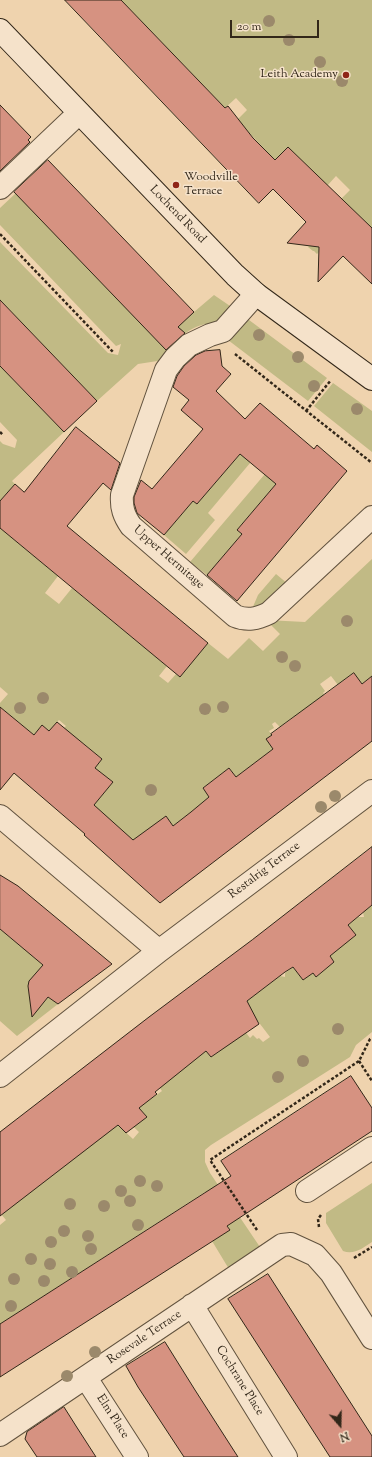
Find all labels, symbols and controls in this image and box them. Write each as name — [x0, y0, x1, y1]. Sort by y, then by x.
scale bar — [232, 12, 321, 38]
text: 20 m — [237, 18, 261, 36]
place label: Leith Academy — [260, 68, 338, 82]
marker: Leith Academy — [341, 70, 351, 80]
place label: Woodville Terrace — [184, 171, 238, 199]
marker: Woodville Terrace — [171, 180, 181, 190]
street label: Lochend Road — [146, 183, 208, 247]
street label: Upper Hermitage — [130, 523, 206, 593]
street label: Restalrig Terrace — [226, 839, 304, 903]
street label: Rosevale Terrace — [105, 1308, 185, 1368]
street label: Cochrane Place — [212, 1343, 266, 1419]
street label: Elm Place — [92, 1392, 132, 1442]
north arrow — [320, 1405, 360, 1445]
text: N — [337, 1427, 351, 1445]

